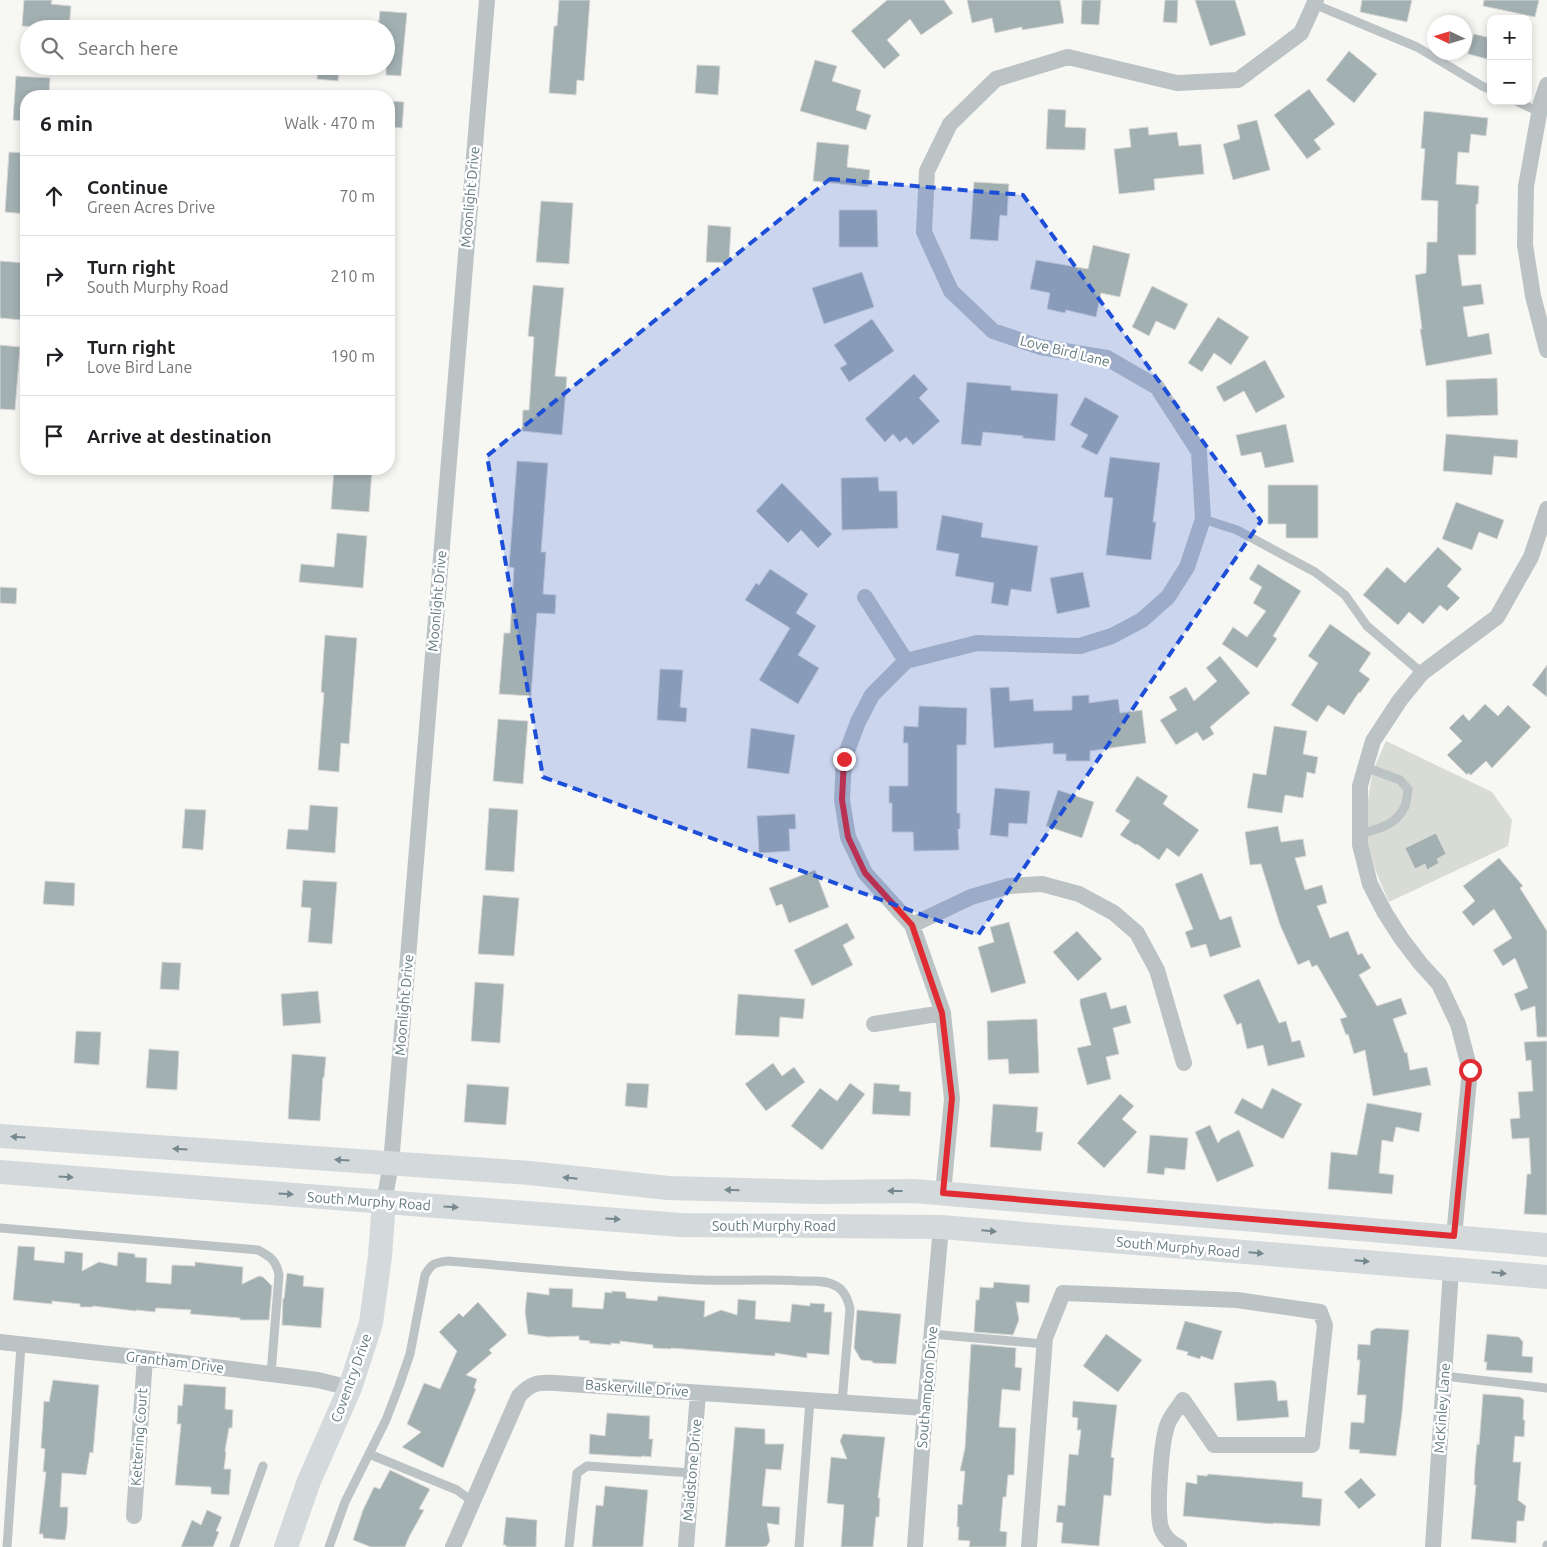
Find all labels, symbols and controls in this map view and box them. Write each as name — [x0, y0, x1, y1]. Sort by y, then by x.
north arrow — [1427, 15, 1472, 60]
map controls — [1487, 15, 1532, 105]
button: + — [1487, 15, 1532, 60]
search box — [20, 20, 395, 75]
icon: search — [38, 34, 66, 62]
text: Search here — [78, 37, 178, 59]
button: − — [1487, 60, 1532, 105]
text: 6 min — [40, 111, 93, 135]
text: Walk · 470 m — [284, 114, 375, 132]
street label: Moonlight Drive — [458, 146, 482, 248]
text: Continue — [87, 176, 168, 198]
icon: ahead — [40, 182, 68, 210]
text: 70 m — [339, 187, 375, 205]
text: Green Acres Drive — [87, 198, 215, 216]
text: Turn right — [87, 256, 175, 278]
icon: right — [40, 262, 68, 290]
text: 210 m — [330, 267, 375, 285]
text: South Murphy Road — [87, 278, 229, 296]
street label: Love Bird Lane — [1018, 332, 1112, 370]
text: Turn right — [87, 336, 175, 358]
icon: right — [40, 342, 68, 370]
text: 190 m — [330, 347, 375, 365]
text: Love Bird Lane — [87, 358, 192, 376]
icon: arrive — [40, 422, 68, 450]
text: Arrive at destination — [87, 425, 272, 447]
street label: Moonlight Drive — [425, 550, 449, 652]
route end — [833, 748, 856, 771]
street label: Moonlight Drive — [392, 954, 416, 1056]
route start — [1459, 1059, 1482, 1082]
one-way arrow — [10, 1133, 26, 1141]
one-way arrow — [172, 1145, 188, 1153]
one-way arrow — [334, 1156, 350, 1164]
one-way arrow — [58, 1173, 74, 1181]
one-way arrow — [562, 1174, 578, 1182]
one-way arrow — [724, 1186, 740, 1194]
one-way arrow — [886, 1187, 902, 1195]
street label: South Murphy Road — [307, 1189, 431, 1213]
one-way arrow — [278, 1190, 294, 1198]
one-way arrow — [443, 1203, 459, 1211]
one-way arrow — [605, 1216, 621, 1224]
street label: South Murphy Road — [712, 1218, 836, 1234]
one-way arrow — [981, 1228, 997, 1236]
street label: South Murphy Road — [1116, 1234, 1240, 1260]
one-way arrow — [1248, 1249, 1264, 1257]
one-way arrow — [1354, 1258, 1370, 1266]
one-way arrow — [1491, 1269, 1507, 1277]
street label: Southampton Drive — [914, 1325, 940, 1449]
street label: Coventry Drive — [328, 1331, 374, 1425]
street label: Grantham Drive — [125, 1348, 225, 1376]
street label: McKinley Lane — [1431, 1362, 1453, 1454]
street label: Baskerville Drive — [585, 1376, 689, 1400]
street label: Kettering Court — [128, 1387, 150, 1487]
street label: Maidstone Drive — [680, 1418, 704, 1522]

